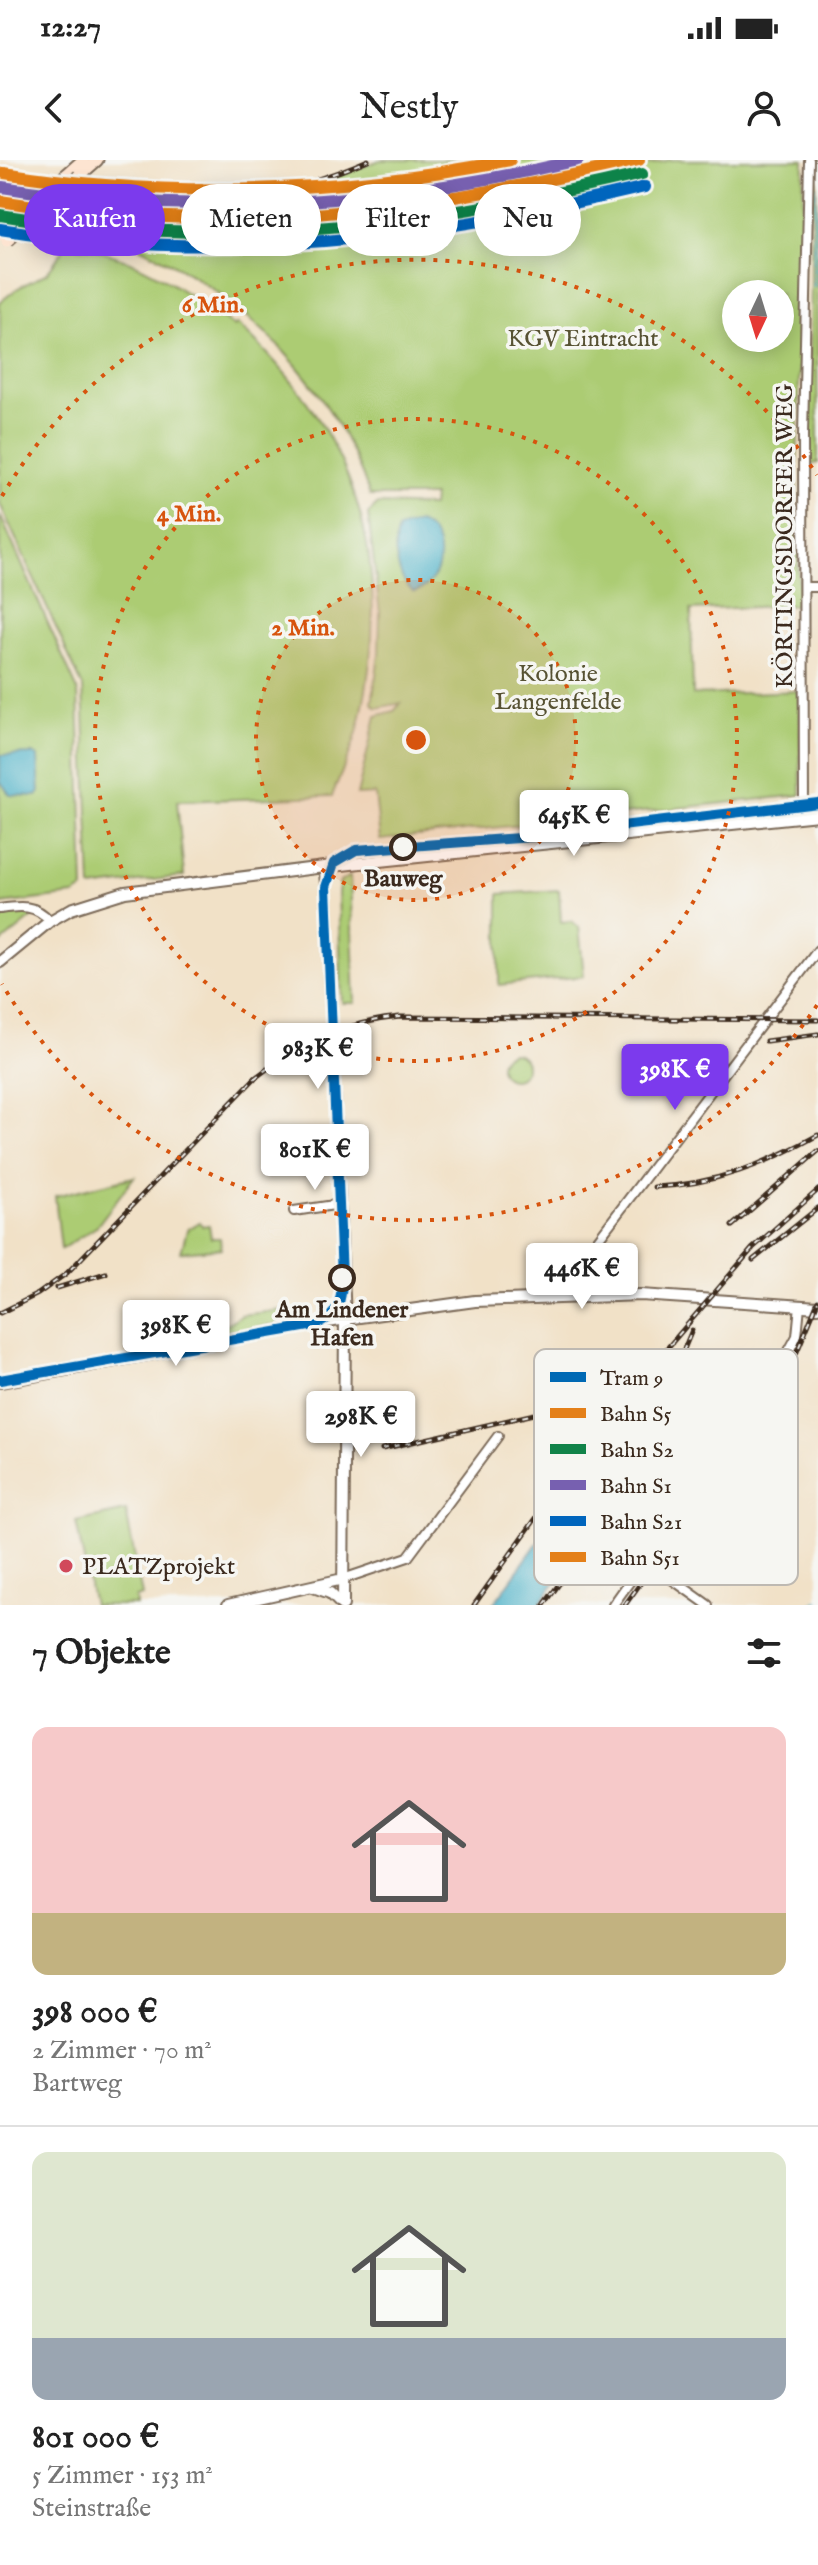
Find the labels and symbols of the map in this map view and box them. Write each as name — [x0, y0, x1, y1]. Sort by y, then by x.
north arrow — [722, 280, 794, 352]
text: 6 Min. — [182, 290, 244, 321]
park label: KGV Eintracht — [507, 324, 659, 355]
street label: KÖRTINGSDORFER WEG — [770, 384, 801, 688]
text: 4 Min. — [157, 499, 221, 530]
text: 2 Min. — [271, 613, 335, 644]
park label: Kolonie Langenfelde — [495, 659, 621, 718]
centre of rings — [402, 726, 430, 754]
pin: 645K € — [509, 790, 639, 858]
marker: Bauweg — [390, 834, 416, 860]
place label: Bauweg — [364, 864, 443, 895]
pin: 983K € — [253, 1023, 383, 1091]
pin: 398K € — [610, 1044, 740, 1112]
pin: 801K € — [250, 1124, 380, 1192]
pin: 446K € — [517, 1243, 647, 1311]
marker: Am Lindener Hafen — [329, 1265, 355, 1291]
place label: Am Lindener Hafen — [275, 1295, 409, 1354]
pin: 398K € — [111, 1300, 241, 1368]
legend — [534, 1349, 798, 1585]
text: Tram 9 — [600, 1365, 663, 1393]
pin: 298K € — [296, 1391, 426, 1459]
text: Bahn S5 — [600, 1401, 672, 1429]
text: Bahn S2 — [600, 1437, 674, 1465]
text: Bahn S1 — [600, 1473, 672, 1501]
text: Bahn S21 — [600, 1509, 682, 1537]
text: Bahn S51 — [600, 1545, 680, 1573]
place label: PLATZprojekt — [82, 1552, 235, 1583]
marker: PLATZprojekt — [57, 1557, 75, 1575]

